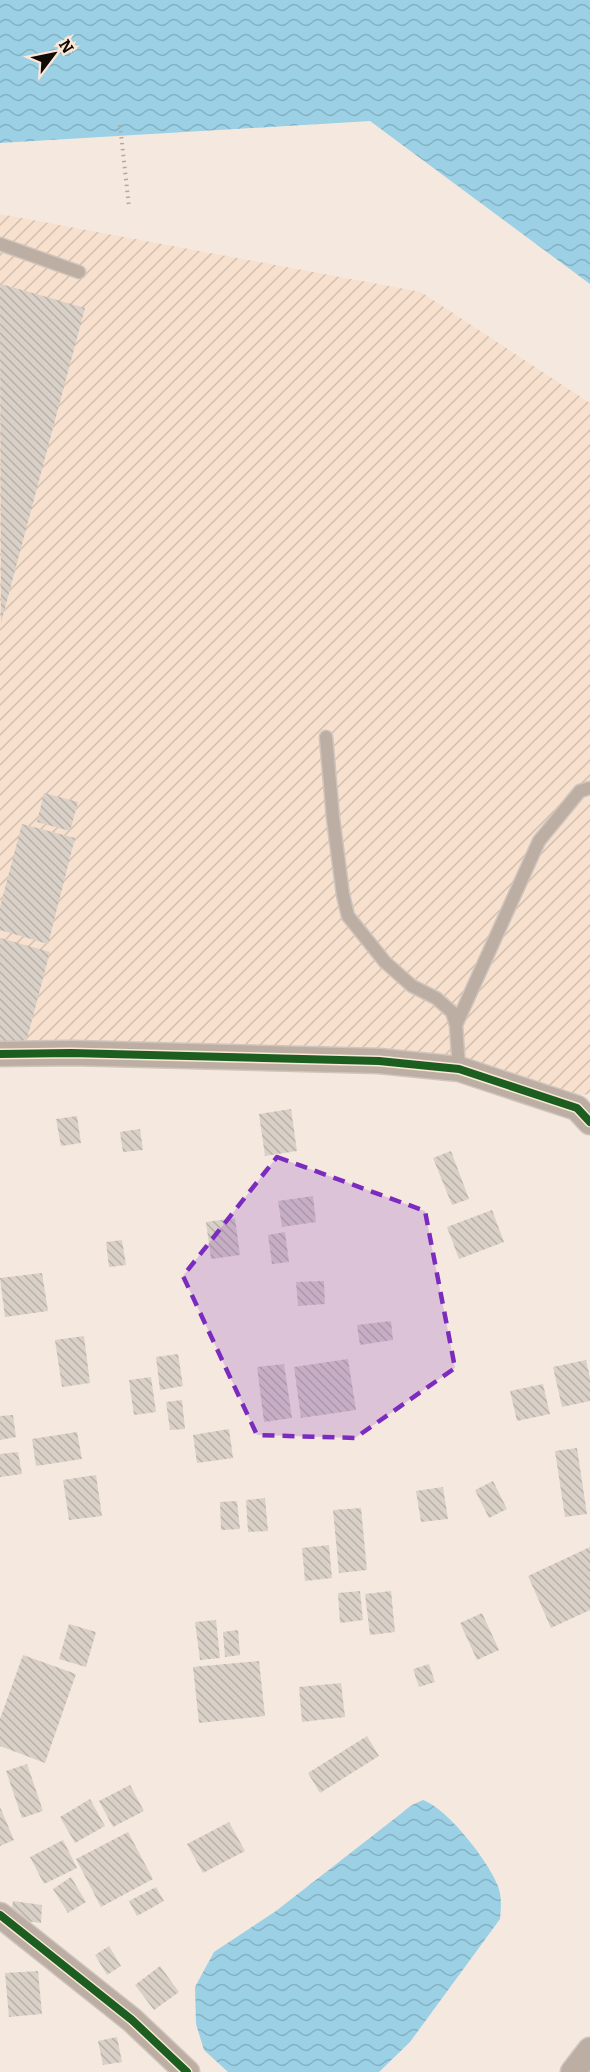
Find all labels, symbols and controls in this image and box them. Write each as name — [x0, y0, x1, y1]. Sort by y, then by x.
north arrow — [24, 24, 84, 84]
text: N — [55, 36, 78, 57]

